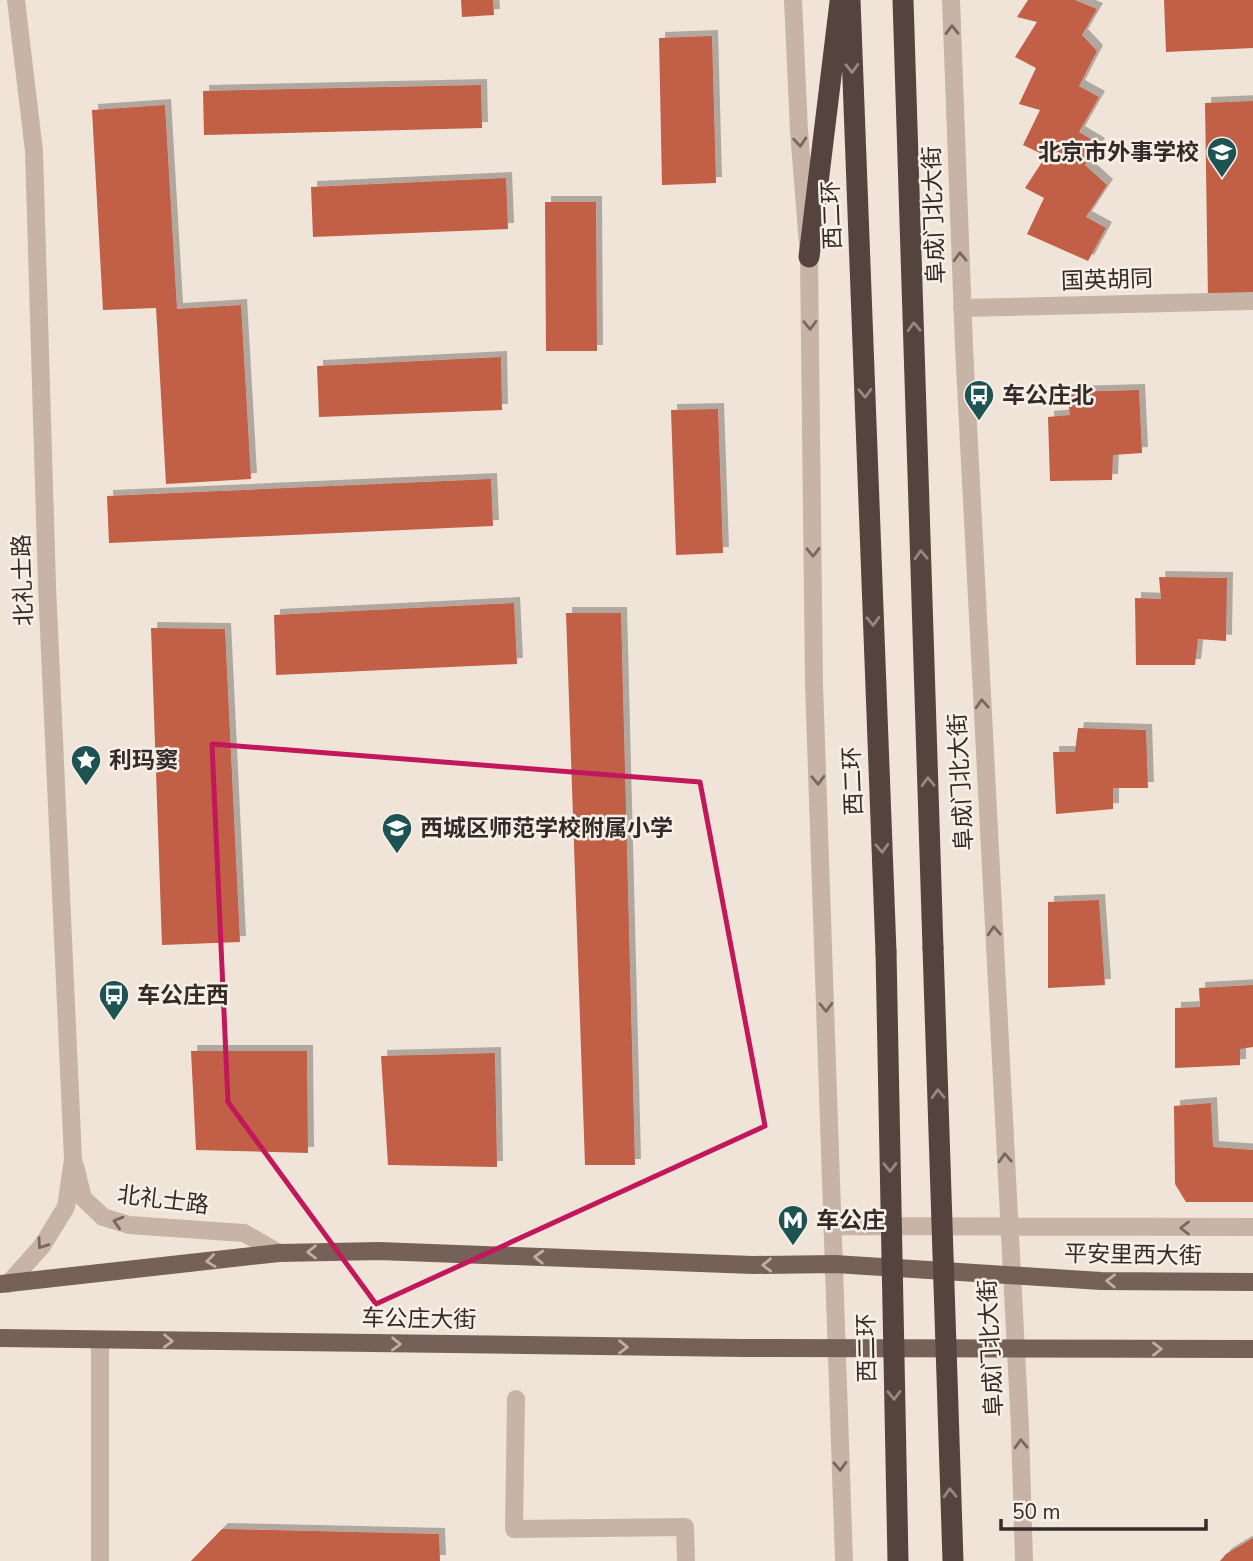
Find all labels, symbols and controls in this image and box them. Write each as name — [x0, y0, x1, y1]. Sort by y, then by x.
one-way arrow — [944, 24, 959, 35]
one-way arrow — [845, 63, 860, 74]
school or university icon: 北京市外事学校 — [1205, 135, 1239, 179]
one-way arrow — [792, 136, 807, 147]
place label: 北京市外事学校 — [1038, 137, 1199, 168]
street label: 阜成门北大街 — [916, 146, 952, 284]
street label: 西二环 — [815, 180, 849, 250]
one-way arrow — [952, 252, 967, 263]
street label: 国英胡同 — [1060, 263, 1154, 297]
one-way arrow — [802, 320, 818, 331]
one-way arrow — [906, 322, 921, 333]
bus stop icon: 车公庄北 — [962, 378, 996, 422]
place label: 车公庄北 — [1002, 380, 1094, 411]
one-way arrow — [857, 388, 872, 399]
street label: 北礼士路 — [6, 533, 40, 627]
one-way arrow — [805, 548, 821, 558]
one-way arrow — [913, 549, 929, 560]
one-way arrow — [866, 616, 881, 627]
one-way arrow — [975, 698, 990, 709]
street label: 阜成门北大街 — [942, 712, 980, 852]
place icon: 利玛窦 — [69, 743, 103, 787]
place label: 利玛窦 — [109, 745, 178, 776]
street label: 西二环 — [836, 746, 870, 816]
one-way arrow — [810, 775, 825, 786]
one-way arrow — [921, 776, 936, 787]
school or university icon: 西城区师范学校附属小学 — [380, 811, 414, 855]
place label: 西城区师范学校附属小学 — [420, 813, 673, 844]
one-way arrow — [875, 843, 890, 854]
one-way arrow — [986, 925, 1001, 936]
bus stop icon: 车公庄西 — [97, 978, 131, 1022]
place label: 车公庄西 — [137, 980, 229, 1011]
one-way arrow — [818, 1002, 834, 1013]
one-way arrow — [930, 1088, 946, 1099]
one-way arrow — [998, 1152, 1013, 1163]
one-way arrow — [882, 1163, 898, 1173]
street label: 北礼士路 — [115, 1179, 211, 1221]
metro station icon: 车公庄 — [776, 1203, 810, 1247]
place label: 车公庄 — [816, 1205, 885, 1236]
one-way arrow — [113, 1215, 125, 1230]
one-way arrow — [1179, 1220, 1190, 1235]
one-way arrow — [38, 1236, 50, 1249]
street label: 平安里西大街 — [1064, 1238, 1202, 1272]
one-way arrow — [306, 1245, 317, 1260]
one-way arrow — [533, 1250, 544, 1265]
one-way arrow — [205, 1253, 217, 1268]
one-way arrow — [761, 1257, 771, 1273]
one-way arrow — [1106, 1273, 1116, 1289]
street label: 阜成门北大街 — [972, 1278, 1010, 1418]
street label: 车公庄大街 — [361, 1302, 477, 1336]
street label: 西二环 — [851, 1313, 883, 1383]
one-way arrow — [164, 1333, 174, 1349]
one-way arrow — [391, 1336, 402, 1351]
one-way arrow — [618, 1339, 629, 1354]
one-way arrow — [1153, 1341, 1163, 1357]
one-way arrow — [887, 1389, 902, 1400]
one-way arrow — [1013, 1438, 1028, 1449]
one-way arrow — [832, 1461, 847, 1472]
one-way arrow — [943, 1487, 958, 1498]
scale bar — [1001, 1488, 1206, 1532]
text: 50 m — [1012, 1498, 1061, 1526]

